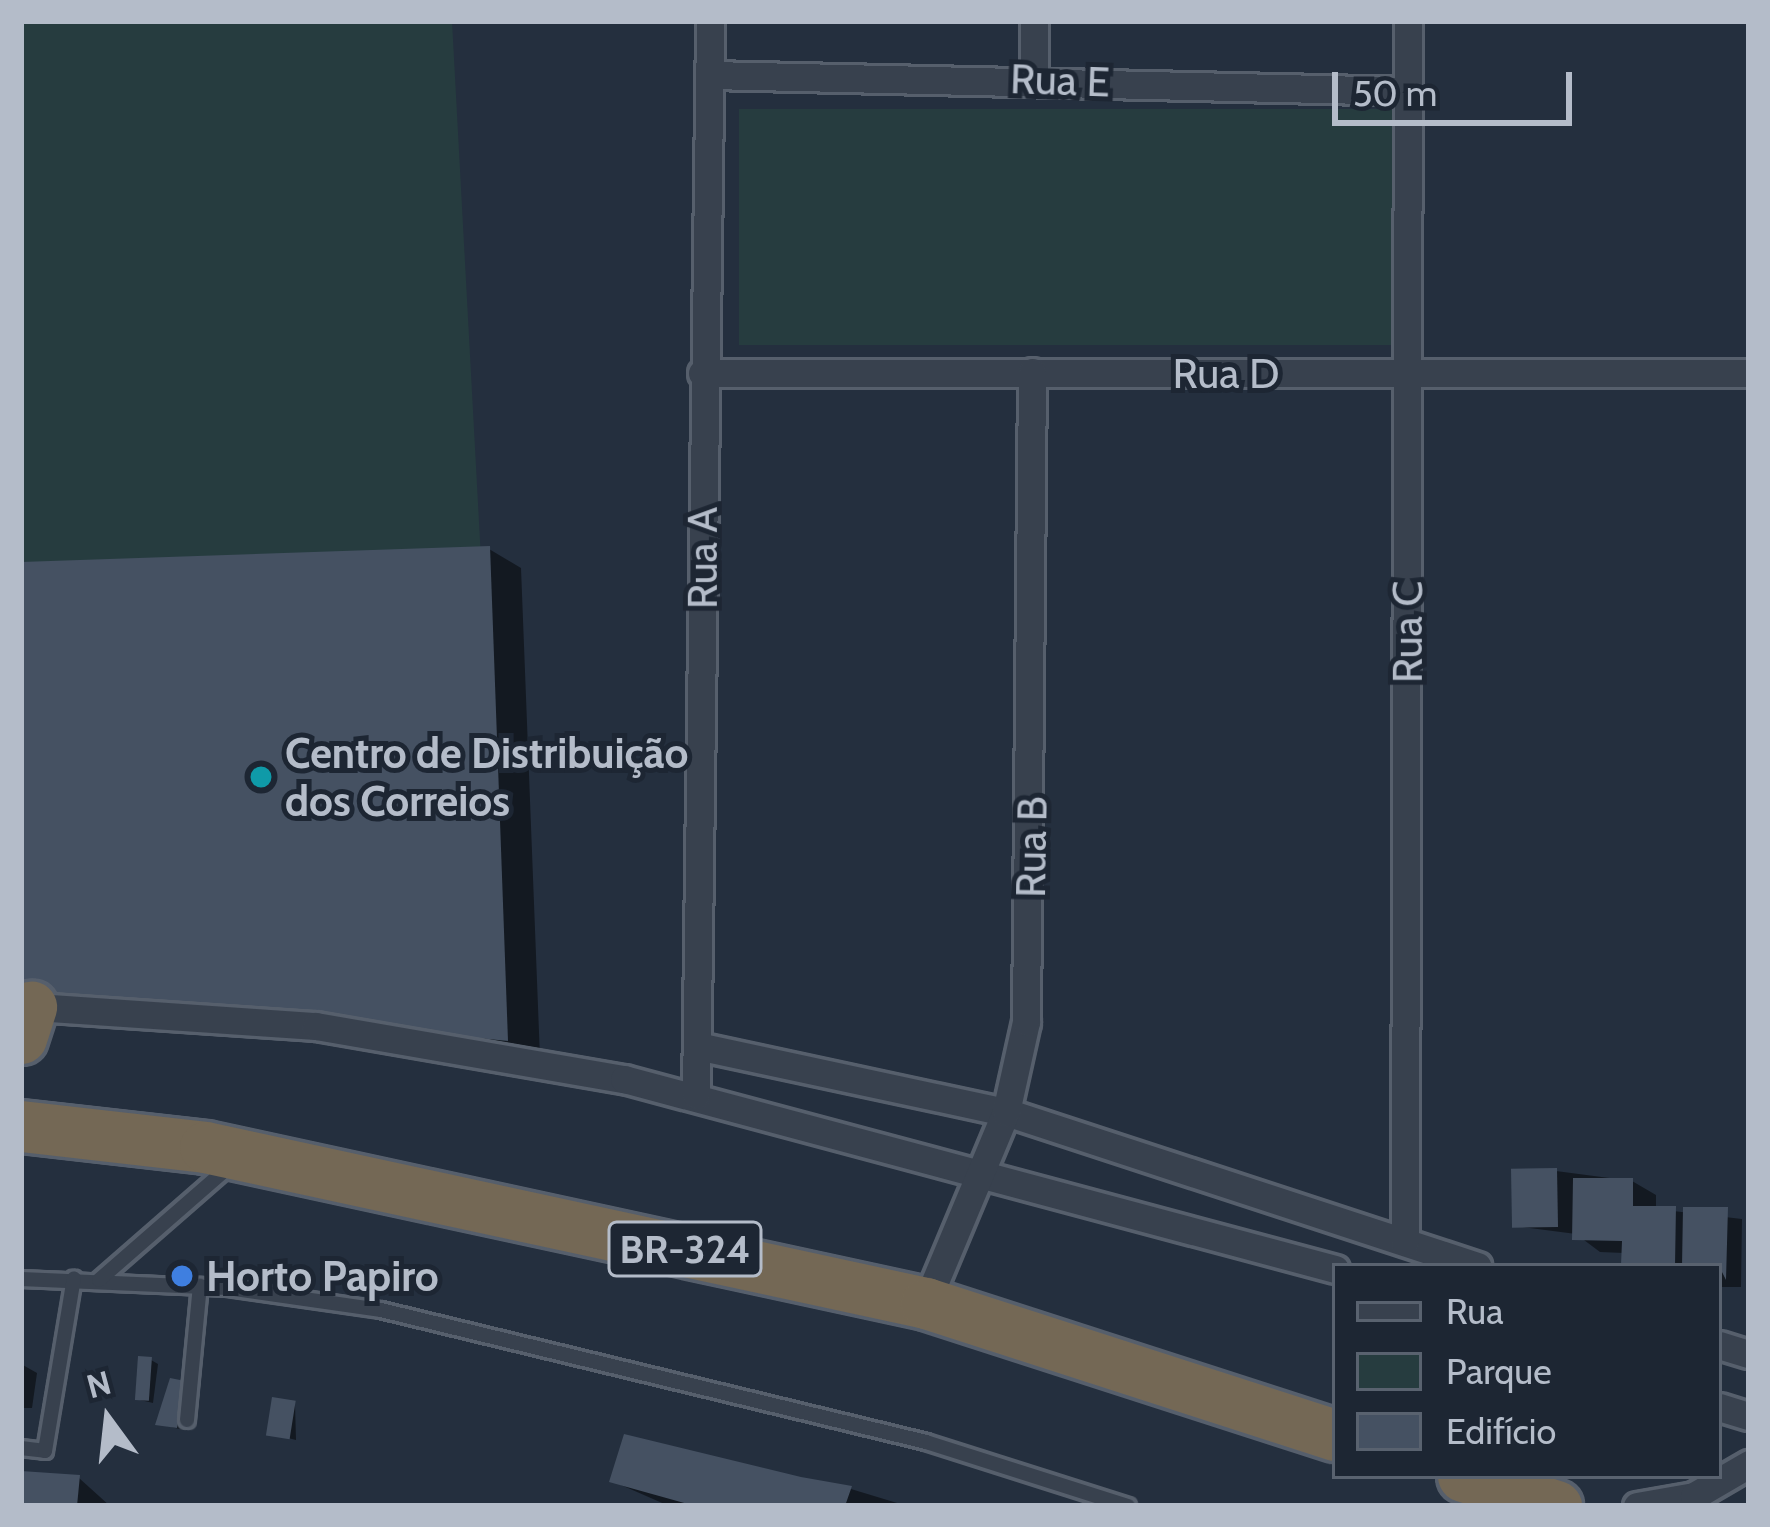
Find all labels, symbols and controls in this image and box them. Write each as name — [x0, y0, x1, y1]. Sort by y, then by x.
scale bar — [1338, 48, 1578, 122]
street label: Rua E — [1009, 53, 1111, 107]
text: 50 m — [1353, 71, 1437, 115]
street label: Rua D — [1173, 348, 1279, 398]
street label: Rua A — [677, 507, 727, 609]
street label: Rua C — [1382, 581, 1432, 683]
place label: Centro de Distribuição dos Correios — [285, 728, 688, 826]
marker: Centro de Distribuição dos Correios — [248, 764, 274, 790]
street label: Rua B — [1005, 796, 1057, 898]
road number: BR-324 — [607, 1216, 763, 1282]
place label: Horto Papiro — [206, 1251, 439, 1301]
marker: Horto Papiro — [169, 1263, 195, 1289]
legend — [1332, 1263, 1722, 1479]
text: Rua — [1446, 1289, 1503, 1333]
text: Parque — [1446, 1349, 1552, 1393]
north arrow — [48, 1359, 168, 1479]
text: N — [82, 1362, 115, 1407]
text: Edifício — [1446, 1409, 1556, 1453]

